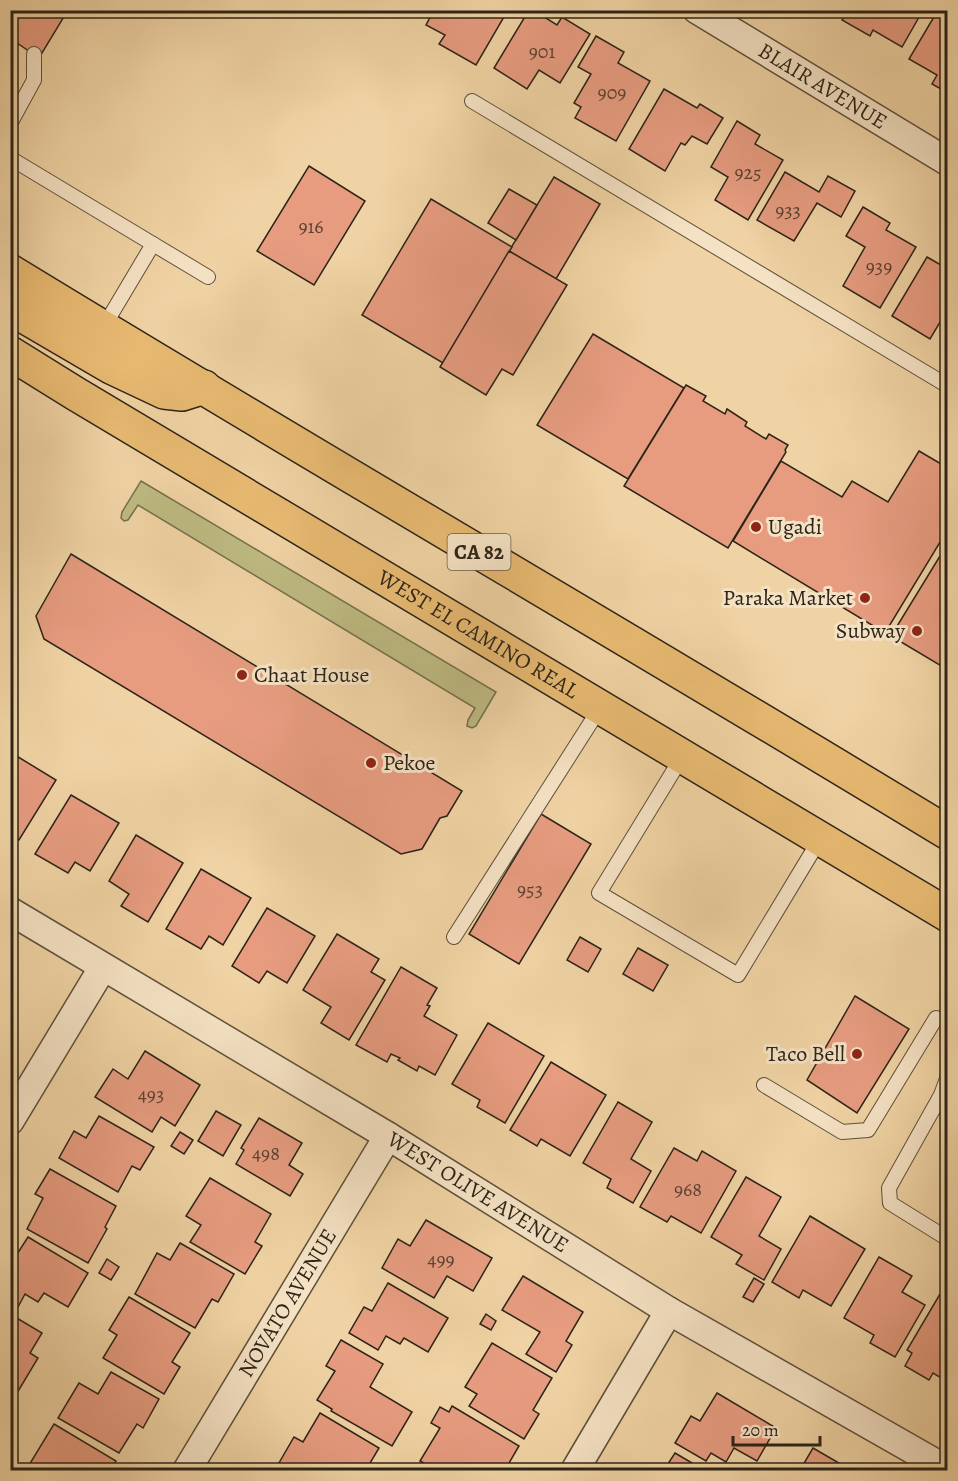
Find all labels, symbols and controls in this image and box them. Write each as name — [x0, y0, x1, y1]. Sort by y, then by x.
street label: BLAIR AVENUE — [753, 36, 893, 137]
house number: 901 — [529, 38, 555, 65]
house number: 909 — [598, 79, 626, 106]
house number: 925 — [734, 159, 762, 186]
house number: 933 — [775, 197, 801, 224]
house number: 916 — [298, 213, 324, 240]
house number: 939 — [866, 253, 892, 280]
place label: Ugadi — [768, 512, 822, 542]
marker: Ugadi — [749, 520, 763, 534]
road number: CA 82 — [448, 534, 510, 570]
street label: WEST EL CAMINO REAL — [371, 562, 585, 706]
place label: Paraka Market — [723, 583, 853, 613]
marker: Paraka Market — [858, 591, 872, 605]
place label: Subway — [836, 616, 905, 646]
marker: Subway — [910, 624, 924, 638]
place label: Chaat House — [254, 660, 369, 690]
marker: Chaat House — [235, 668, 249, 682]
place label: Pekoe — [383, 748, 435, 778]
marker: Pekoe — [364, 756, 378, 770]
house number: 953 — [517, 876, 543, 903]
place label: Taco Bell — [766, 1039, 845, 1069]
marker: Taco Bell — [850, 1047, 864, 1061]
house number: 493 — [138, 1081, 164, 1108]
street label: WEST OLIVE AVENUE — [381, 1124, 574, 1260]
house number: 498 — [252, 1140, 280, 1167]
house number: 968 — [674, 1176, 702, 1203]
street label: NOVATO AVENUE — [231, 1223, 344, 1383]
house number: 499 — [427, 1246, 455, 1273]
scale bar — [733, 1409, 820, 1447]
text: 20 m — [742, 1418, 779, 1442]

